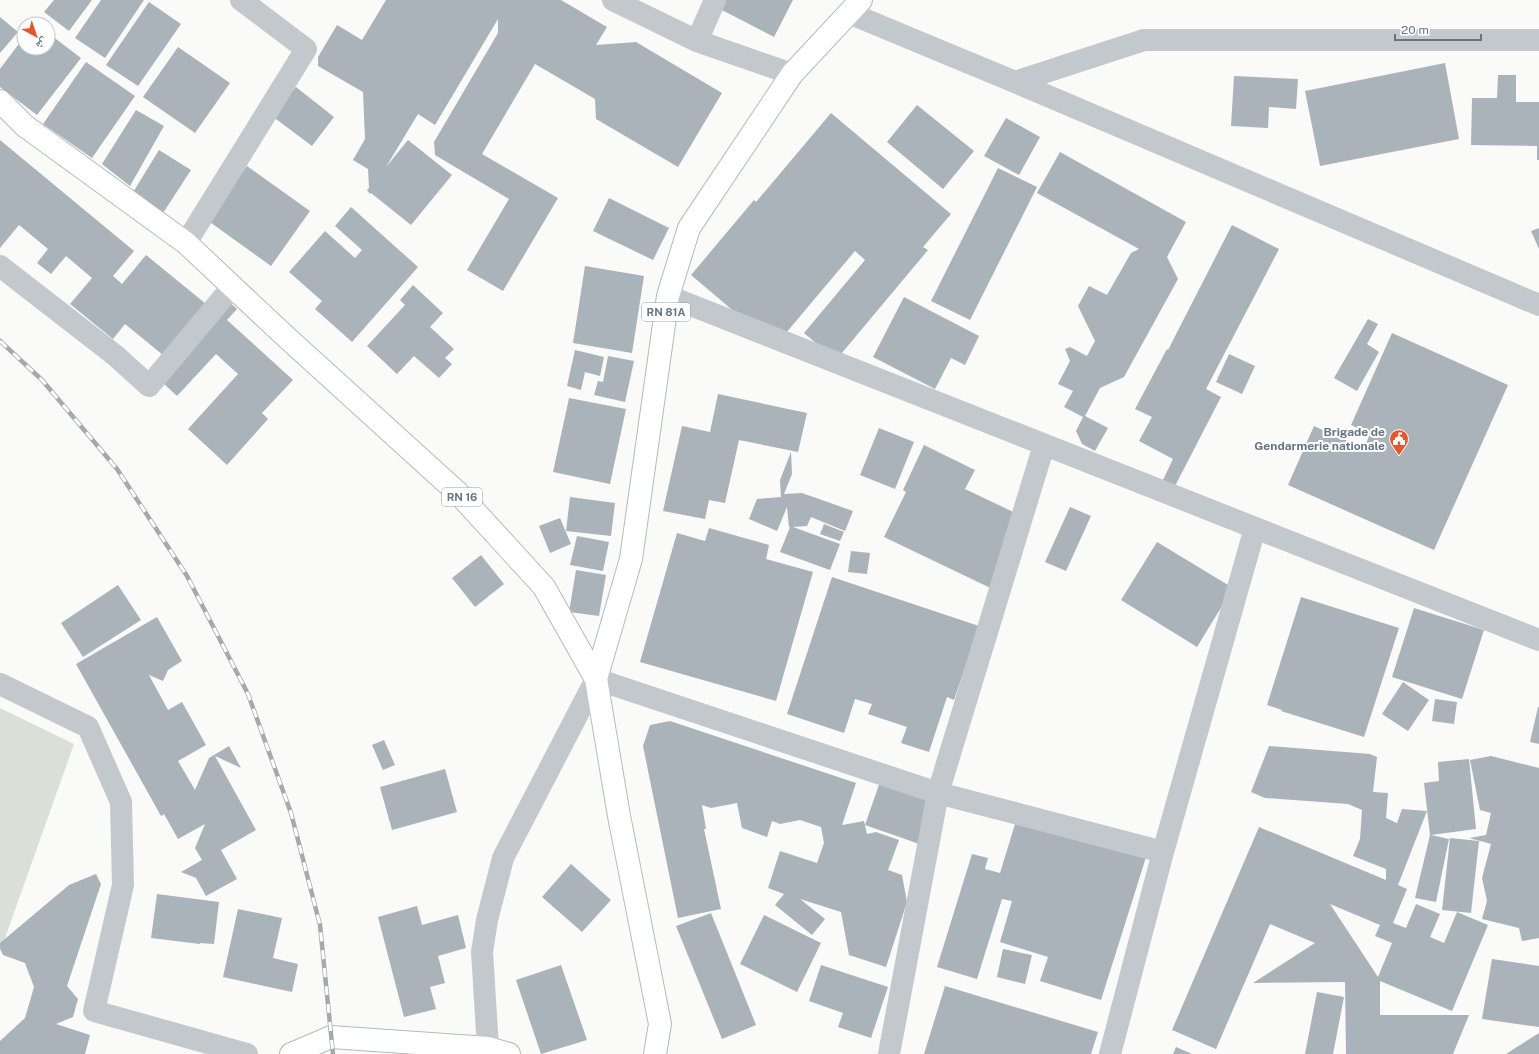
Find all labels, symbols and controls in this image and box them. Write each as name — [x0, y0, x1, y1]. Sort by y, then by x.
north arrow — [16, 16, 56, 56]
scale bar — [1395, 16, 1481, 42]
text: 20 m — [1401, 23, 1429, 37]
text: ش — [33, 34, 51, 52]
road number: RN 81A — [642, 303, 690, 321]
place label: Brigade de Gendarmerie nationale — [1254, 425, 1385, 453]
public building icon: Brigade de Gendarmerie nationale — [1388, 428, 1410, 456]
road number: RN 16 — [442, 488, 482, 506]

